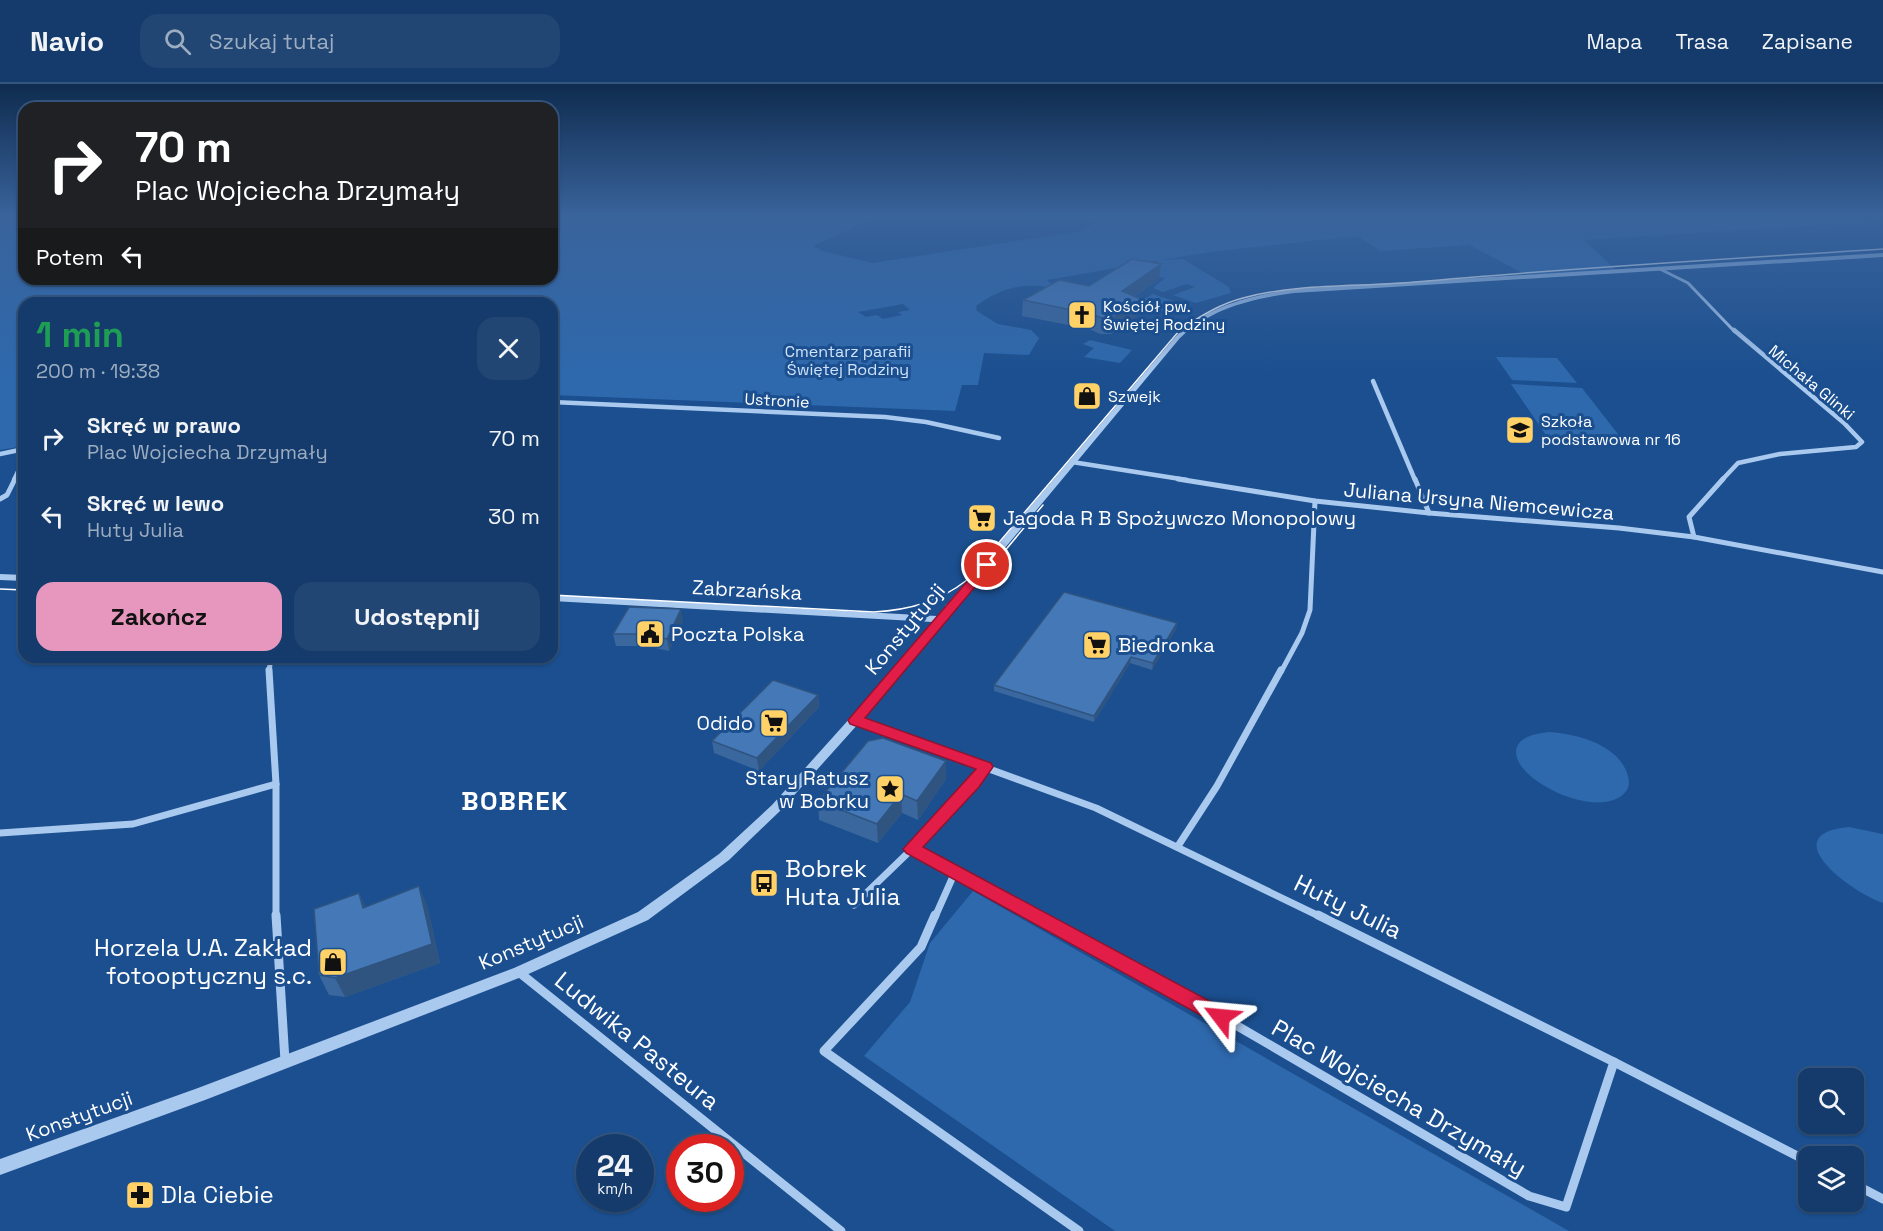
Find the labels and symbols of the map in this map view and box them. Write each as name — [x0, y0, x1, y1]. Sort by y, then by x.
place label: Kościół pw. Świętej Rodziny — [1103, 296, 1225, 335]
church icon: Kościół pw. Świętej Rodziny — [1066, 299, 1098, 331]
street label: Michała Glinki — [1764, 340, 1859, 425]
park label: Cmentarz parafii Świętej Rodziny — [785, 341, 911, 380]
shop icon: Szwejk — [1071, 380, 1103, 412]
place label: Szwejk — [1108, 386, 1161, 407]
street label: Ustronie — [744, 388, 810, 413]
place label: Szkoła podstawowa nr 16 — [1541, 411, 1681, 450]
school or university icon: Szkoła podstawowa nr 16 — [1504, 414, 1536, 446]
street label: Juliana Ursyna Niemcewicza — [1343, 476, 1615, 526]
supermarket icon: Jagoda R B Spożywczo Monopolowy — [966, 502, 998, 534]
place label: Jagoda R B Spożywczo Monopolowy — [1003, 505, 1356, 531]
pin — [961, 539, 1012, 590]
street label: Zabrzańska — [691, 574, 803, 606]
street label: Konstytucji — [859, 578, 951, 680]
public building icon: Poczta Polska — [634, 618, 666, 650]
place label: Poczta Polska — [671, 621, 804, 647]
supermarket icon: Biedronka — [1081, 629, 1113, 661]
place label: Biedronka — [1118, 632, 1215, 658]
supermarket icon: Odido — [758, 707, 790, 739]
place label: Odido — [697, 710, 753, 736]
place label: Stary Ratusz w Bobrku — [745, 765, 869, 814]
place icon: Stary Ratusz w Bobrku — [874, 773, 906, 805]
district label: BOBREK — [461, 784, 569, 818]
place label: Bobrek Huta Julia — [785, 853, 900, 912]
bus stop icon: Bobrek Huta Julia — [748, 867, 780, 899]
street label: Huty Julia — [1289, 867, 1407, 946]
street label: Konstytucji — [475, 908, 587, 976]
place label: Horzela U.A. Zakład fotooptyczny s.c. — [94, 932, 312, 991]
shop icon: Horzela U.A. Zakład fotooptyczny s.c. — [317, 946, 349, 978]
street label: Ludwika Pasteura — [549, 965, 726, 1117]
position arrow — [1189, 985, 1253, 1049]
street label: Plac Wojciecha Drzymały — [1266, 1012, 1532, 1183]
street label: Konstytucji — [22, 1085, 136, 1147]
speed limit sign: 30 — [666, 1134, 744, 1212]
pharmacy icon: Dla Ciebie — [124, 1179, 156, 1211]
place label: Dla Ciebie — [161, 1179, 274, 1210]

